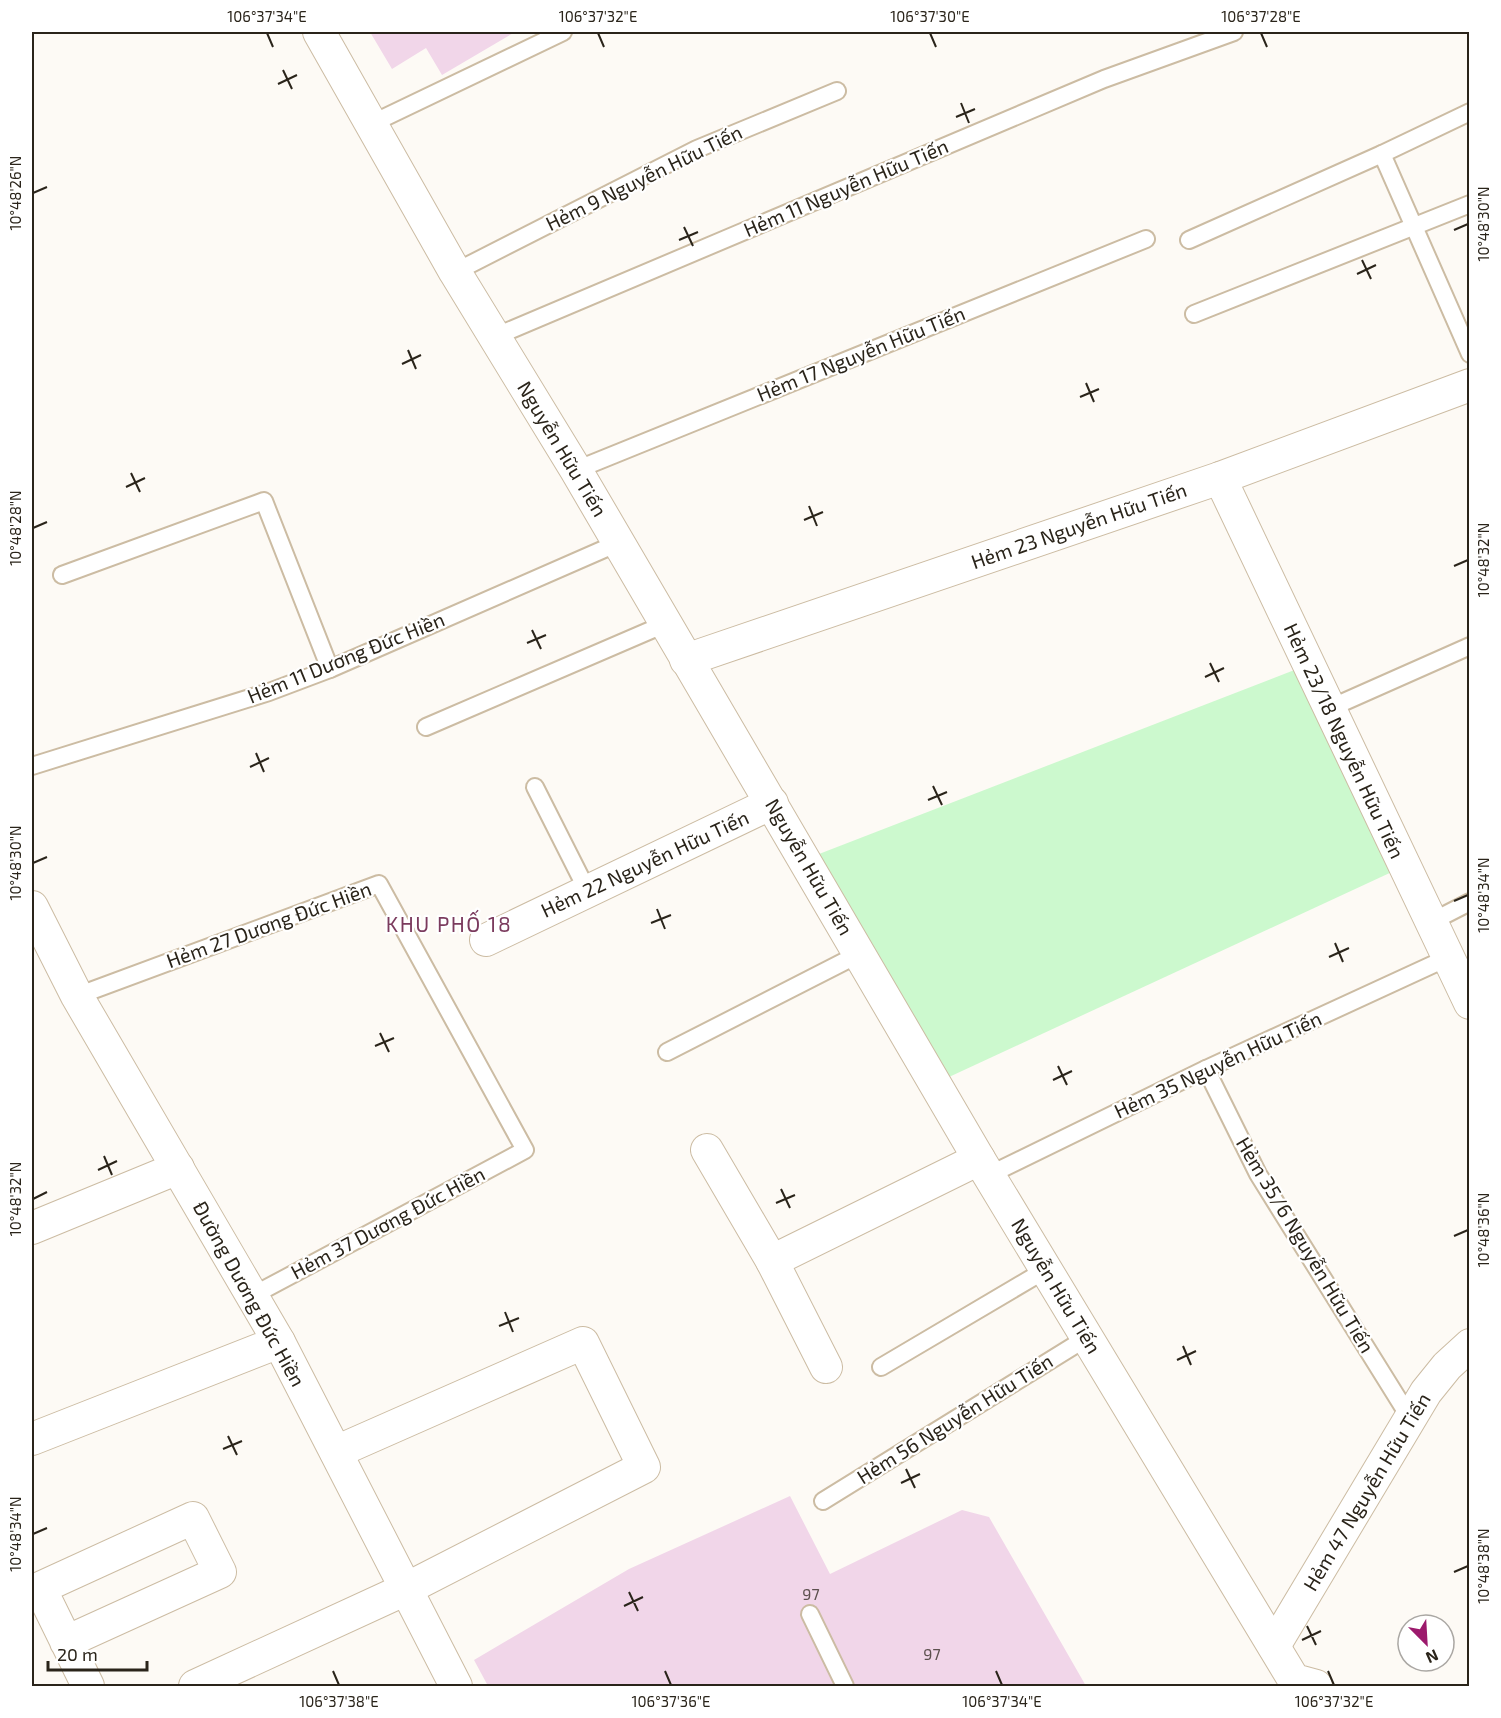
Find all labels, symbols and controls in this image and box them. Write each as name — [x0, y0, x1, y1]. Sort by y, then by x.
text: 106°37'34"E — [227, 7, 307, 25]
text: 106°37'32"E — [559, 7, 637, 25]
text: 106°37'30"E — [890, 7, 970, 25]
text: 106°37'28"E — [1221, 7, 1301, 25]
street label: Hẻm 9 Nguyễn Hữu Tiến — [541, 119, 746, 235]
street label: Hẻm 11 Nguyễn Hữu Tiến — [740, 133, 952, 241]
text: 10°48'26"N — [6, 156, 24, 230]
text: 10°48'30"N — [1474, 186, 1492, 262]
street label: Hẻm 17 Nguyễn Hữu Tiến — [753, 300, 968, 406]
street label: Nguyễn Hữu Tiến — [513, 376, 613, 520]
street label: Hẻm 23 Nguyễn Hữu Tiến — [968, 477, 1190, 573]
text: 10°48'28"N — [6, 490, 24, 566]
text: 10°48'32"N — [1474, 523, 1492, 597]
street label: Hẻm 11 Dương Đức Hiền — [243, 606, 448, 708]
street label: Hẻm 23/18 Nguyễn Hữu Tiến — [1280, 619, 1410, 862]
street label: Nguyễn Hữu Tiến — [761, 794, 859, 939]
street label: Hẻm 22 Nguyễn Hữu Tiến — [537, 804, 752, 922]
text: 10°48'30"N — [6, 825, 24, 901]
text: 10°48'34"N — [1474, 857, 1492, 933]
street label: Hẻm 27 Dương Đức Hiền — [163, 876, 374, 972]
district label: KHU PHỐ 18 — [386, 909, 512, 936]
street label: Hẻm 35 Nguyễn Hữu Tiến — [1110, 1005, 1325, 1123]
street label: Hẻm 35/6 Nguyễn Hữu Tiến — [1232, 1132, 1380, 1357]
street label: Hẻm 37 Dương Đức Hiền — [286, 1161, 489, 1283]
text: 10°48'32"N — [6, 1162, 24, 1236]
text: 10°48'36"N — [1474, 1193, 1492, 1267]
street label: Đường Dương Đức Hiền — [189, 1197, 311, 1390]
street label: Nguyễn Hữu Tiến — [1007, 1213, 1107, 1357]
street label: Hẻm 56 Nguyễn Hữu Tiến — [852, 1348, 1057, 1488]
street label: Hẻm 47 Nguyễn Hữu Tiến — [1297, 1388, 1435, 1595]
text: 10°48'34"N — [6, 1496, 24, 1572]
text: 10°48'38"N — [1474, 1528, 1492, 1604]
house number: 97 — [802, 1584, 820, 1603]
north arrow — [1396, 1613, 1456, 1673]
scale bar — [48, 1634, 147, 1672]
text: 20 m — [57, 1643, 98, 1665]
house number: 97 — [923, 1644, 941, 1663]
text: N — [1423, 1646, 1441, 1668]
text: 106°37'38"E — [299, 1692, 379, 1710]
text: 106°37'36"E — [632, 1692, 710, 1710]
text: 106°37'34"E — [962, 1692, 1042, 1710]
text: 106°37'32"E — [1295, 1692, 1373, 1710]

